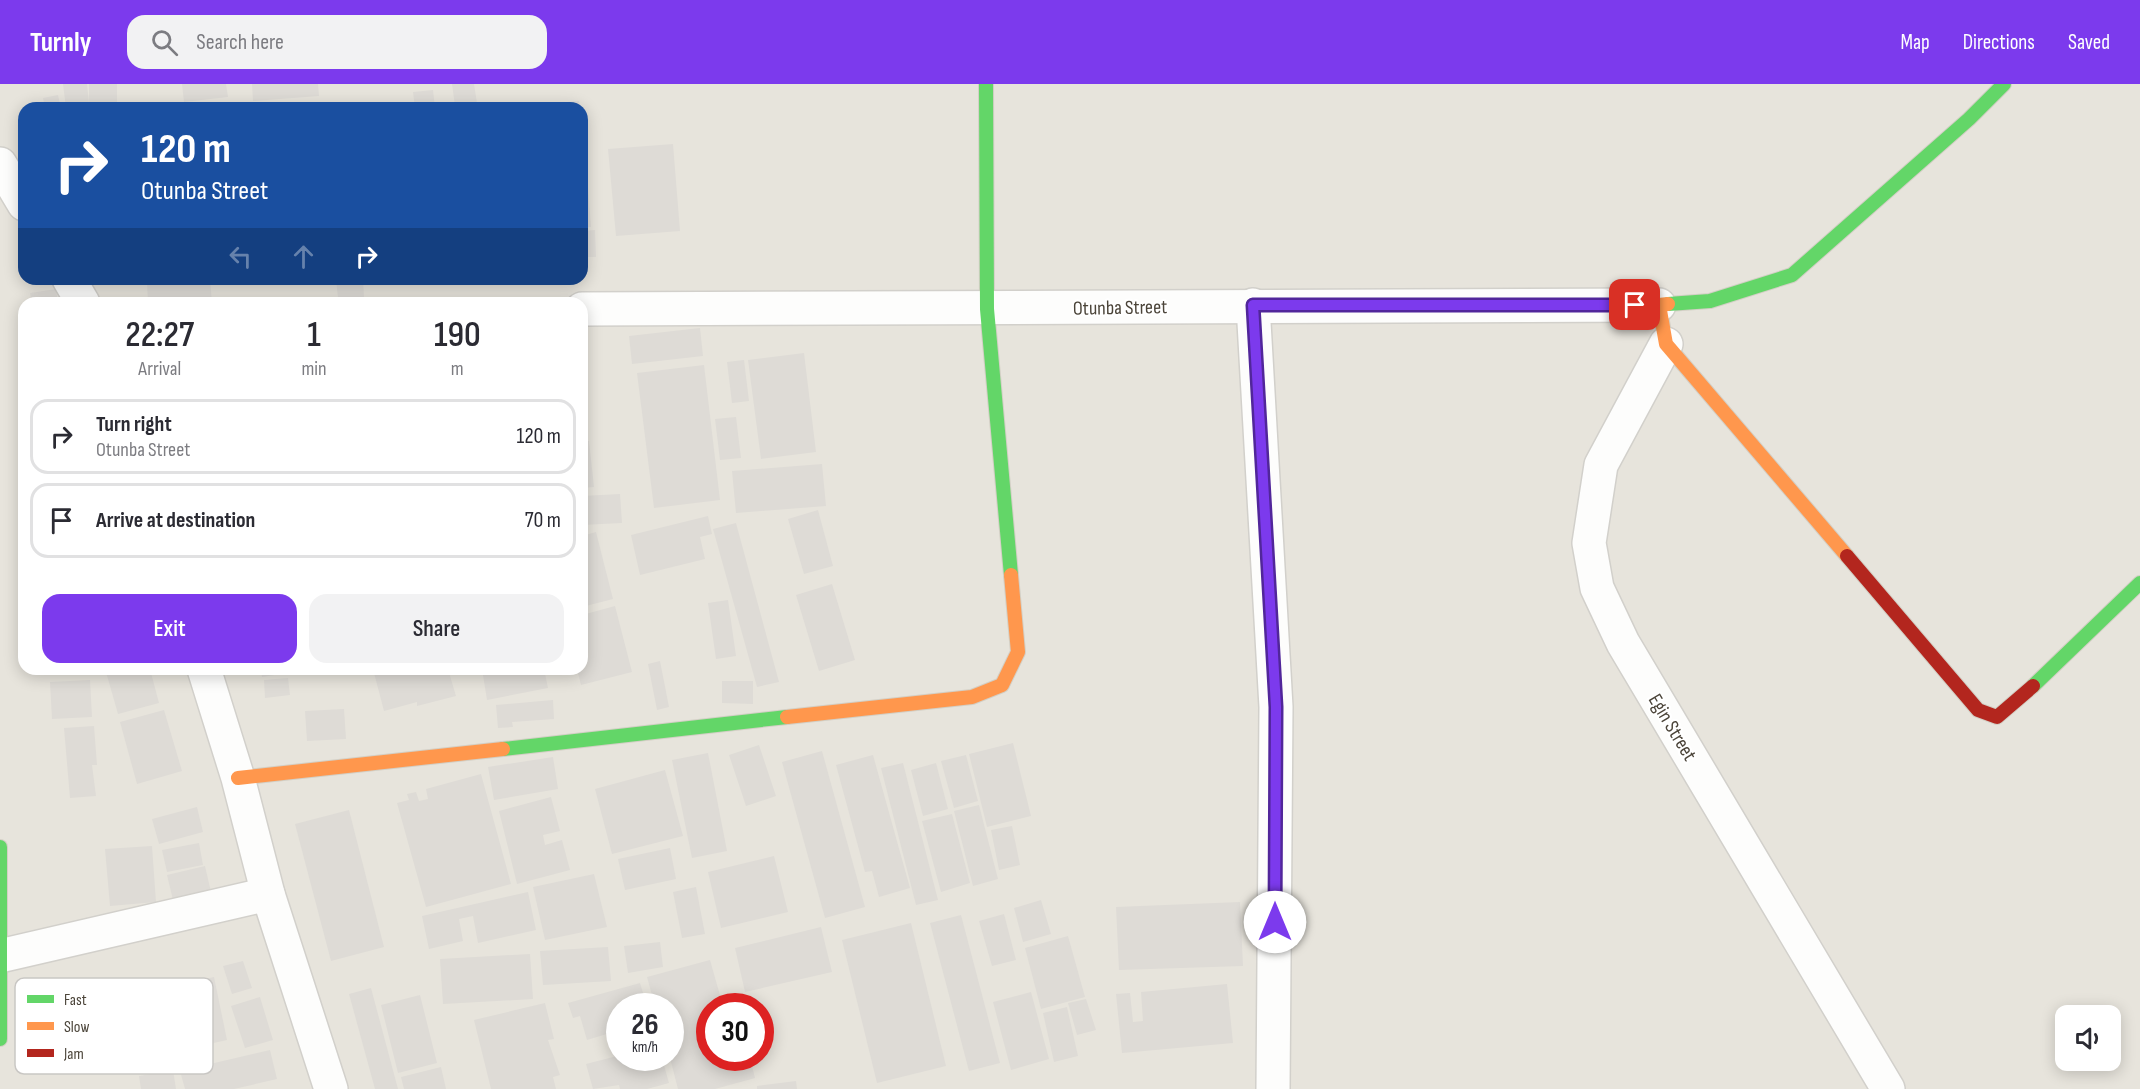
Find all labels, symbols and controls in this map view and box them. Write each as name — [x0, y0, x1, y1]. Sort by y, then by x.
search box — [127, 15, 547, 69]
text: Turnly — [30, 26, 91, 59]
icon: search — [148, 26, 181, 59]
text: Search here — [196, 29, 284, 56]
text: Map — [1900, 30, 1930, 55]
text: Directions — [1963, 30, 2035, 55]
text: Saved — [2068, 30, 2110, 55]
text: 120 m — [141, 124, 231, 175]
icon: right — [42, 126, 120, 204]
text: Otunba Street — [141, 175, 268, 207]
icon: left — [224, 240, 257, 273]
icon: ahead — [287, 240, 320, 273]
icon: right — [350, 240, 383, 273]
pin — [1609, 279, 1660, 330]
icon: arrive — [1618, 288, 1651, 321]
street label: Otunba Street — [1073, 295, 1167, 321]
text: 22:27 — [125, 314, 194, 357]
text: 1 — [307, 314, 321, 357]
text: 190 — [434, 314, 481, 357]
text: Arrival — [138, 357, 181, 381]
text: min — [301, 357, 327, 381]
text: m — [451, 357, 464, 381]
text: Turn right — [96, 411, 172, 438]
icon: right — [45, 420, 78, 453]
text: 120 m — [517, 423, 561, 450]
text: Otunba Street — [96, 438, 190, 462]
icon: arrive — [45, 504, 78, 537]
text: Arrive at destination — [96, 507, 255, 534]
text: 70 m — [525, 507, 561, 534]
button: Exit — [42, 594, 297, 663]
button: Share — [309, 594, 564, 663]
street label: Egin Street — [1643, 690, 1701, 765]
position arrow — [1243, 890, 1307, 954]
legend — [15, 978, 213, 1074]
text: Fast — [64, 991, 87, 1010]
speed limit sign: 30 — [696, 993, 774, 1071]
map controls — [2055, 1005, 2121, 1071]
button: sound — [2055, 1005, 2121, 1071]
text: 26 — [631, 1007, 659, 1043]
text: Slow — [64, 1018, 89, 1037]
text: km/h — [632, 1038, 658, 1057]
text: Jam — [63, 1045, 84, 1064]

